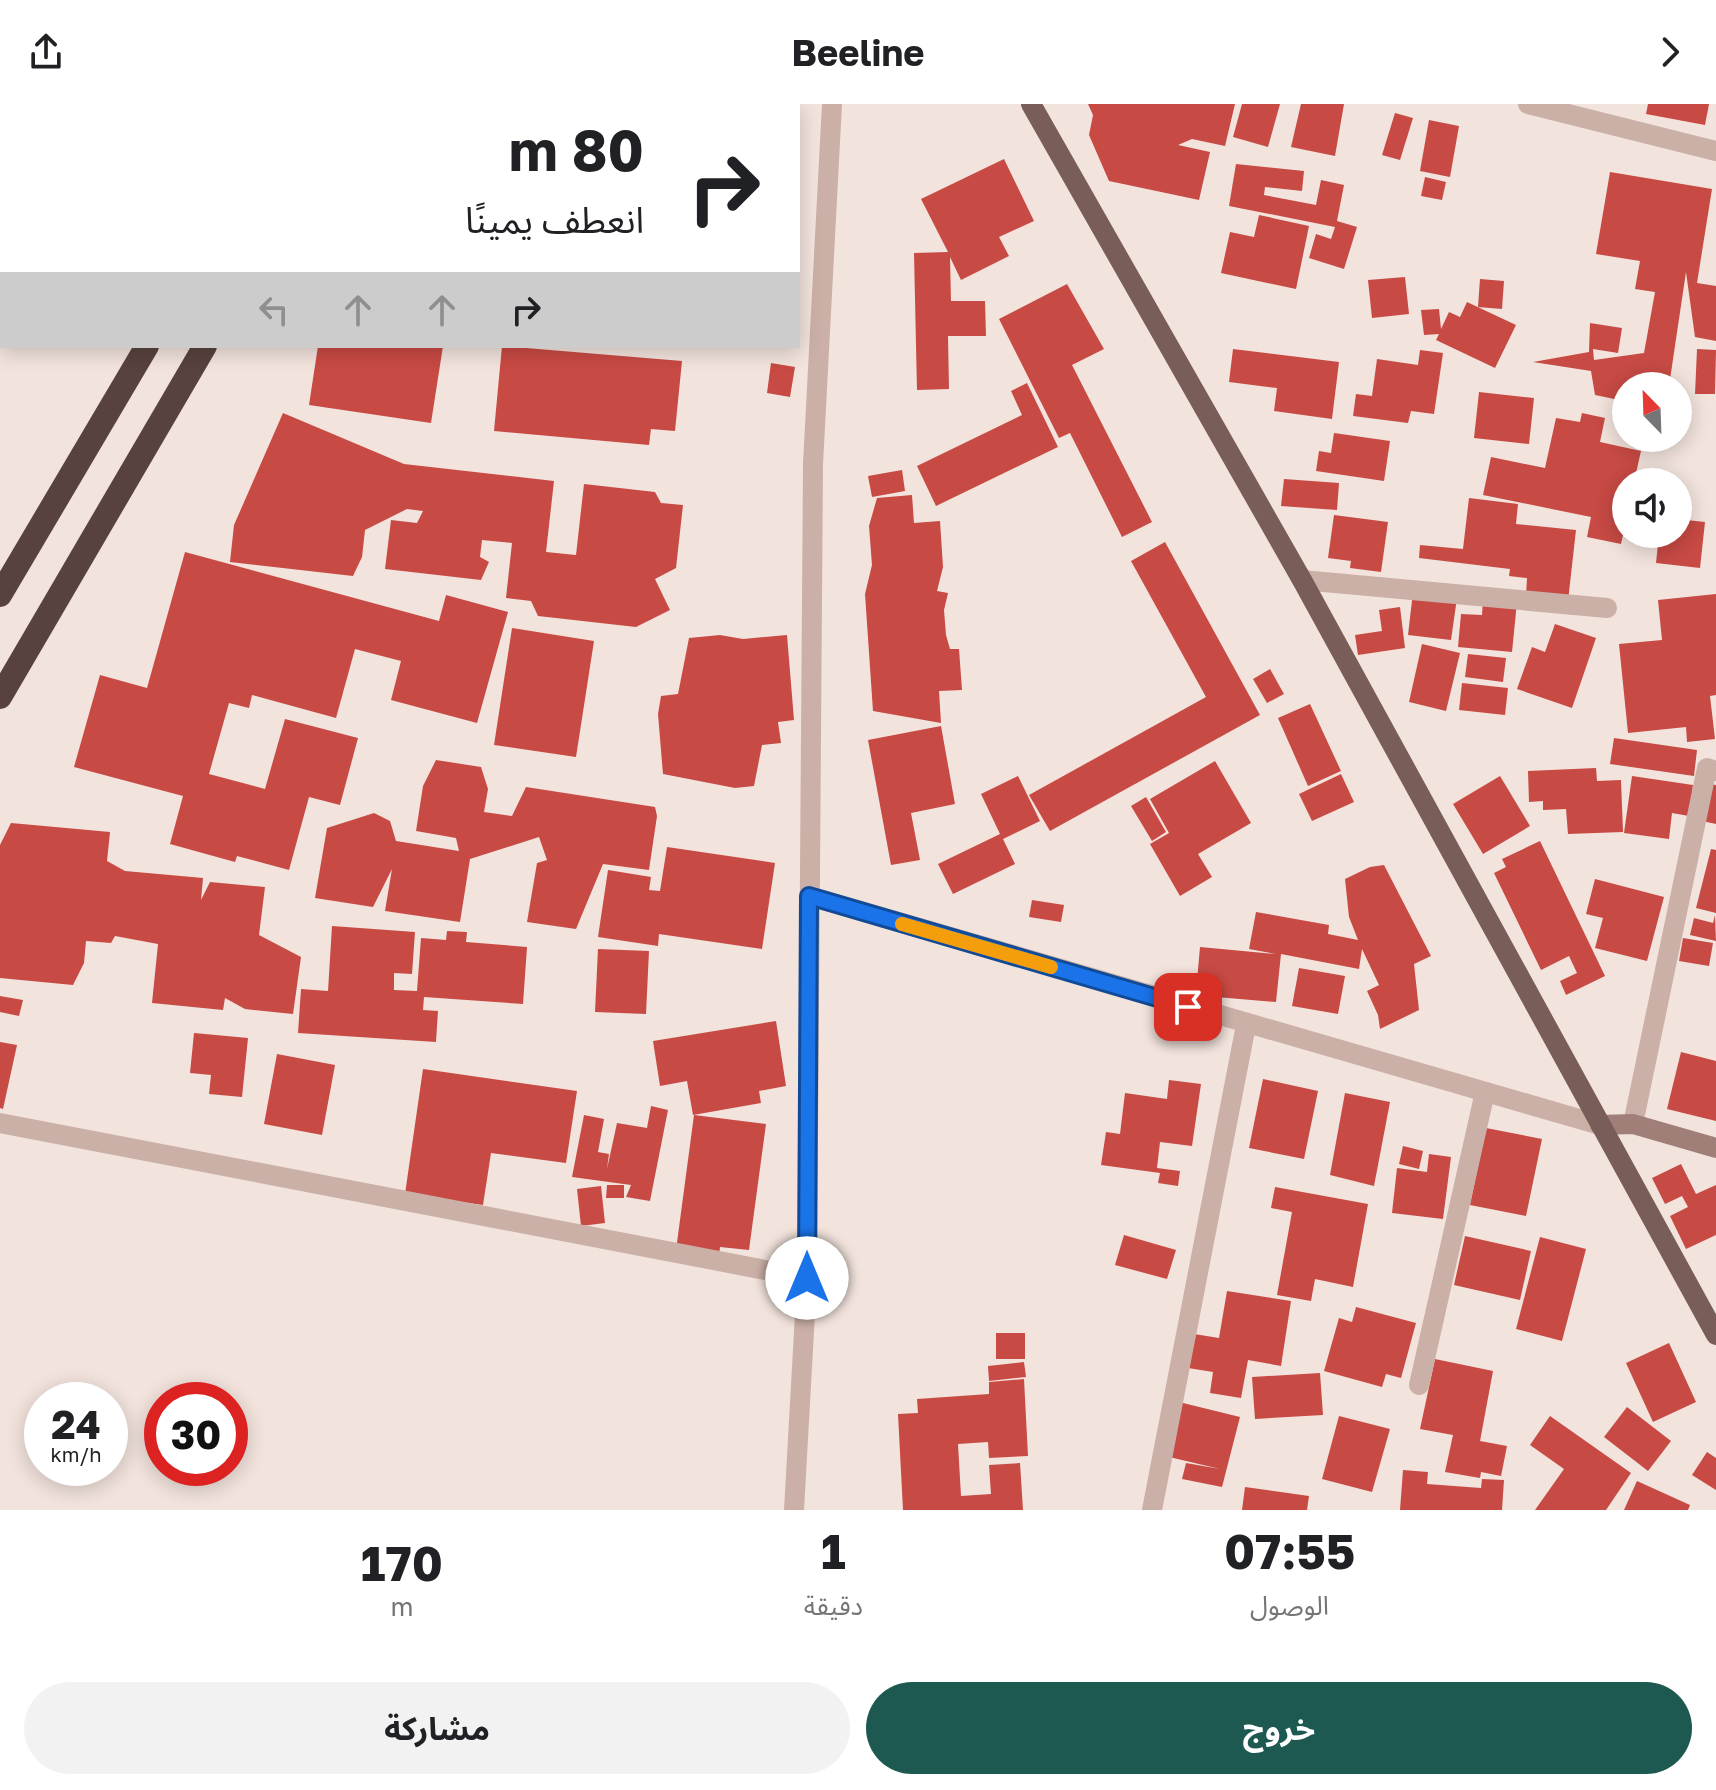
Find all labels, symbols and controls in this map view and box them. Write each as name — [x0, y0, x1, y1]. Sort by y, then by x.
icon: share — [24, 30, 68, 74]
icon: forward — [1648, 30, 1692, 74]
text: Beeline — [792, 31, 924, 74]
text: 80 m — [509, 116, 644, 183]
icon: right — [672, 136, 776, 240]
text: انعطف يمينًا — [465, 198, 644, 241]
icon: left — [252, 288, 296, 332]
icon: ahead — [336, 288, 380, 332]
icon: ahead — [420, 288, 464, 332]
icon: right — [504, 288, 548, 332]
north arrow — [1612, 372, 1692, 452]
map controls — [1612, 372, 1692, 548]
button: sound — [1612, 468, 1692, 548]
pin — [1154, 973, 1222, 1041]
icon: arrive — [1166, 985, 1210, 1029]
position arrow — [765, 1236, 849, 1320]
speed limit sign: 30 — [144, 1382, 248, 1486]
text: 24 — [51, 1400, 101, 1448]
text: km/h — [51, 1442, 101, 1466]
text: 1 — [821, 1522, 846, 1580]
text: 07:55 — [1224, 1522, 1355, 1580]
text: 170 — [361, 1534, 443, 1592]
text: دقيقة — [804, 1590, 863, 1621]
text: الوصول — [1250, 1590, 1329, 1621]
text: m — [390, 1591, 413, 1622]
button: مشاركة — [24, 1682, 850, 1774]
button: خروج — [866, 1682, 1692, 1774]

